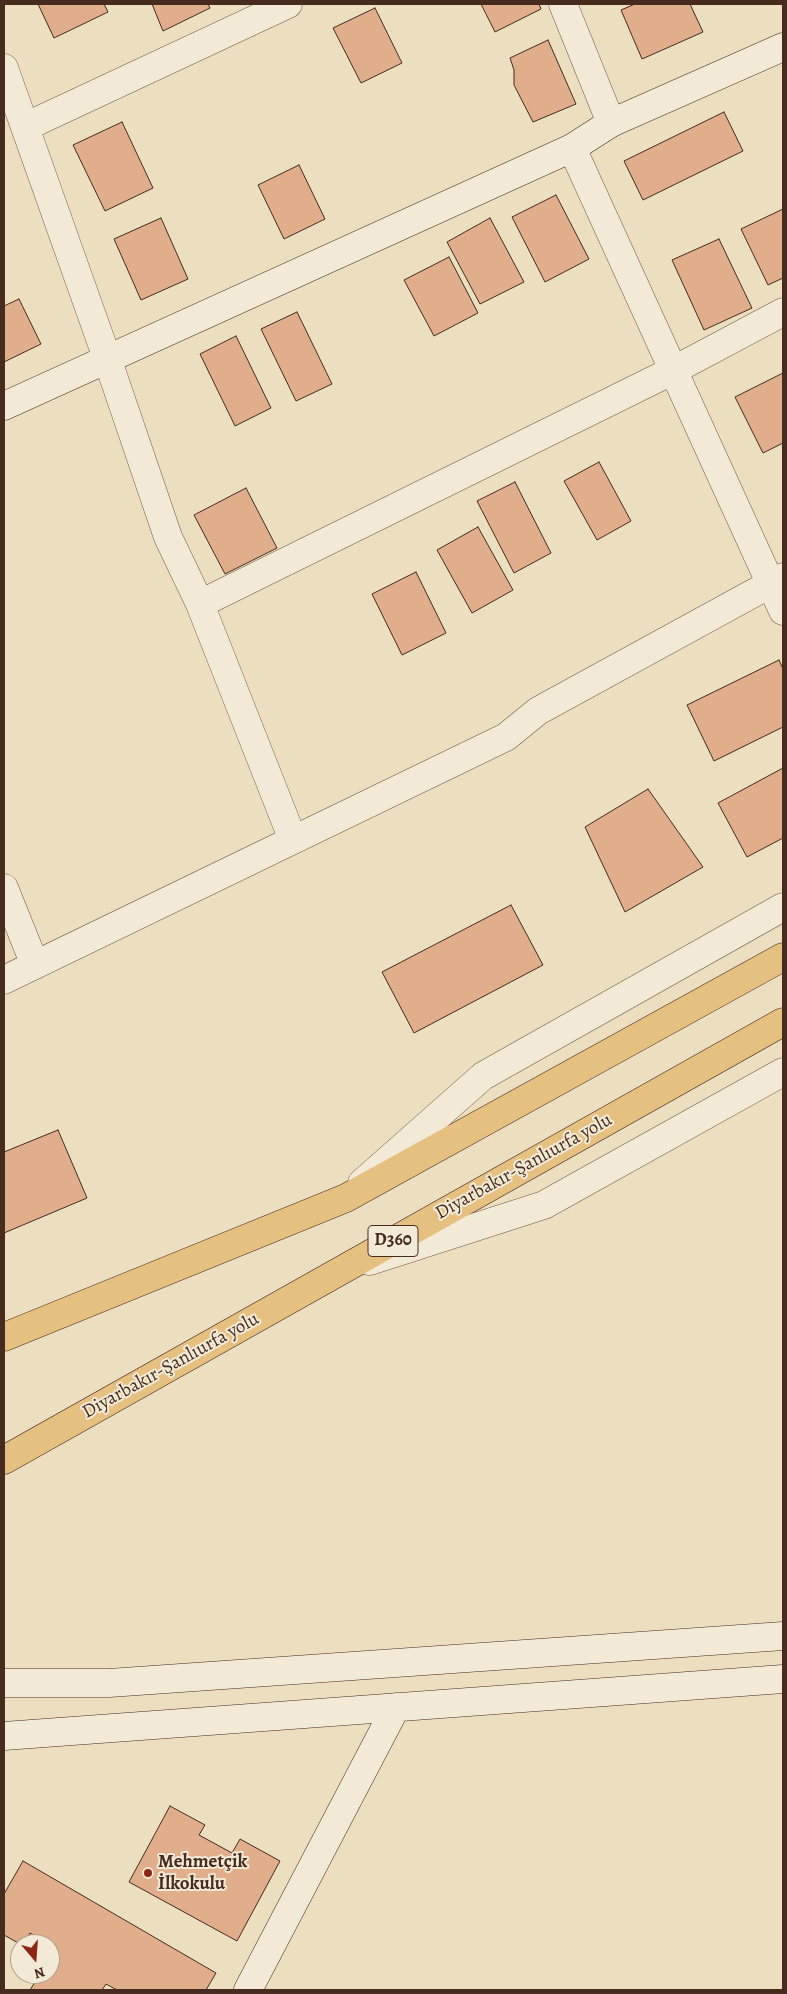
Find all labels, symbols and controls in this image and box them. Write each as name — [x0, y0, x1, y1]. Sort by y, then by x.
street label: Diyarbakır-Şanlıurfa yolu — [432, 1109, 616, 1225]
road number: D360 — [368, 1226, 418, 1256]
street label: Diyarbakır-Şanlıurfa yolu — [79, 1308, 263, 1424]
place label: Mehmetçik İlkokulu — [158, 1851, 247, 1895]
marker: Mehmetçik İlkokulu — [142, 1867, 154, 1879]
north arrow — [10, 1934, 60, 1984]
text: N — [32, 1962, 47, 1983]

